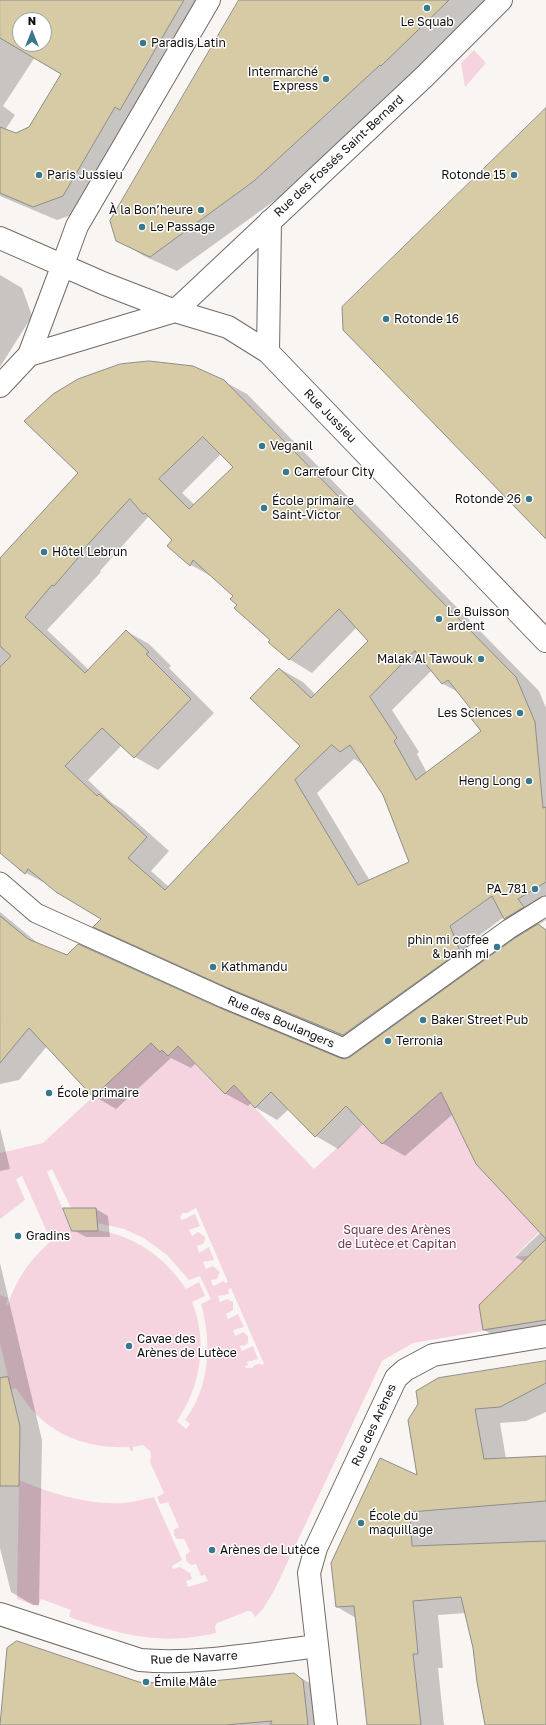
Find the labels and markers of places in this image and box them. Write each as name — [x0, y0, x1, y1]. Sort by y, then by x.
marker: Le Squab — [422, 3, 432, 13]
place label: Le Squab — [400, 15, 454, 29]
place label: Paradis Latin — [151, 36, 226, 50]
marker: Paradis Latin — [138, 38, 148, 48]
place label: Intermarché Express — [248, 65, 318, 93]
marker: Intermarché Express — [321, 74, 331, 84]
place label: Paris Jussieu — [47, 168, 123, 182]
place label: Rotonde 15 — [441, 168, 506, 182]
marker: Paris Jussieu — [34, 170, 44, 180]
marker: Rotonde 15 — [509, 170, 519, 180]
place label: À la Bon’heure — [109, 203, 193, 217]
marker: À la Bon’heure — [196, 205, 206, 215]
place label: Le Passage — [150, 220, 215, 234]
marker: Le Passage — [137, 222, 147, 232]
place label: Rotonde 16 — [394, 312, 459, 326]
marker: Rotonde 16 — [381, 314, 391, 324]
place label: Veganil — [270, 439, 313, 453]
marker: Veganil — [257, 441, 267, 451]
place label: Carrefour City — [294, 465, 375, 479]
marker: Carrefour City — [281, 467, 291, 477]
place label: Rotonde 26 — [455, 492, 521, 506]
place label: École primaire Saint-Victor — [272, 494, 354, 522]
marker: Rotonde 26 — [524, 494, 534, 504]
marker: École primaire Saint-Victor — [259, 503, 269, 513]
place label: Hôtel Lebrun — [52, 545, 127, 559]
marker: Hôtel Lebrun — [39, 547, 49, 557]
place label: Le Buisson ardent — [447, 605, 509, 633]
marker: Le Buisson ardent — [434, 614, 444, 624]
place label: Malak Al Tawouk — [377, 652, 473, 666]
marker: Malak Al Tawouk — [476, 654, 486, 664]
place label: Les Sciences — [437, 706, 512, 720]
marker: Les Sciences — [515, 708, 525, 718]
place label: Heng Long — [458, 774, 521, 788]
marker: Heng Long — [524, 776, 534, 786]
place label: PA_781 — [487, 882, 527, 896]
marker: PA_781 — [530, 884, 540, 894]
place label: phin mi coffee & banh mi — [408, 933, 489, 961]
marker: phin mi coffee & banh mi — [492, 942, 502, 952]
place label: Kathmandu — [221, 960, 287, 974]
marker: Kathmandu — [208, 962, 218, 972]
place label: Baker Street Pub — [431, 1013, 528, 1027]
marker: Baker Street Pub — [418, 1015, 428, 1025]
place label: Terronia — [396, 1034, 443, 1048]
marker: Terronia — [383, 1036, 393, 1046]
place label: École primaire — [57, 1086, 139, 1100]
marker: École primaire — [44, 1088, 54, 1098]
place label: Gradins — [26, 1229, 70, 1243]
marker: Gradins — [13, 1231, 23, 1241]
place label: Cavae des Arènes de Lutèce — [137, 1332, 237, 1360]
marker: Cavae des Arènes de Lutèce — [124, 1341, 134, 1351]
place label: École du maquillage — [369, 1509, 433, 1537]
marker: École du maquillage — [356, 1518, 366, 1528]
place label: Arènes de Lutèce — [220, 1543, 320, 1557]
marker: Arènes de Lutèce — [207, 1545, 217, 1555]
place label: Émile Mâle — [154, 1675, 217, 1689]
marker: Émile Mâle — [141, 1677, 151, 1687]

